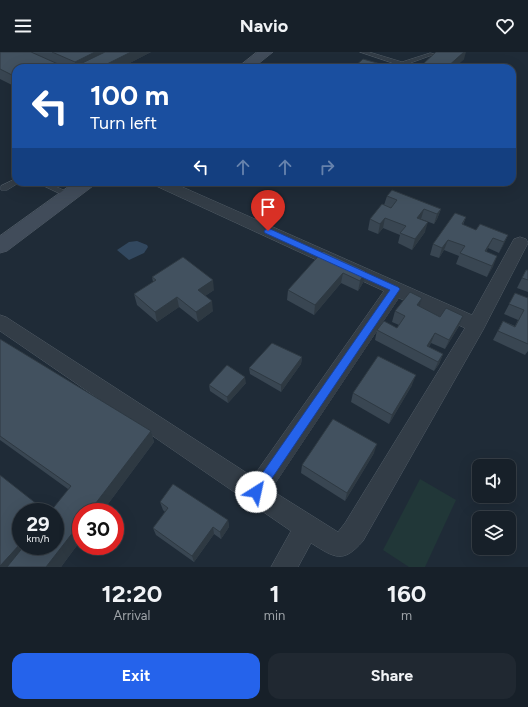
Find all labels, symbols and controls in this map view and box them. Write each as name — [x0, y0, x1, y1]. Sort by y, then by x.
icon: menu — [12, 15, 34, 37]
text: Navio — [240, 15, 288, 37]
icon: heart — [494, 15, 516, 37]
text: 100 m — [90, 78, 169, 112]
icon: left — [24, 80, 76, 132]
text: Turn left — [90, 112, 157, 134]
icon: left — [190, 156, 212, 178]
icon: ahead — [232, 156, 254, 178]
icon: ahead — [274, 156, 296, 178]
icon: right — [316, 156, 338, 178]
pin — [251, 190, 285, 231]
icon: arrive — [257, 196, 279, 218]
map controls — [472, 459, 516, 555]
button: sound — [472, 459, 516, 503]
position arrow — [235, 471, 277, 513]
speed limit sign: 30 — [72, 503, 124, 555]
button: layers — [472, 511, 516, 555]
text: 29 — [26, 512, 50, 536]
text: km/h — [27, 532, 49, 545]
text: 12:20 — [102, 579, 162, 608]
text: 1 — [269, 579, 280, 608]
text: 160 — [387, 579, 426, 608]
text: Arrival — [114, 608, 150, 623]
text: min — [264, 608, 285, 623]
text: m — [401, 608, 412, 623]
button: Exit — [12, 653, 260, 699]
button: Share — [268, 653, 516, 699]

